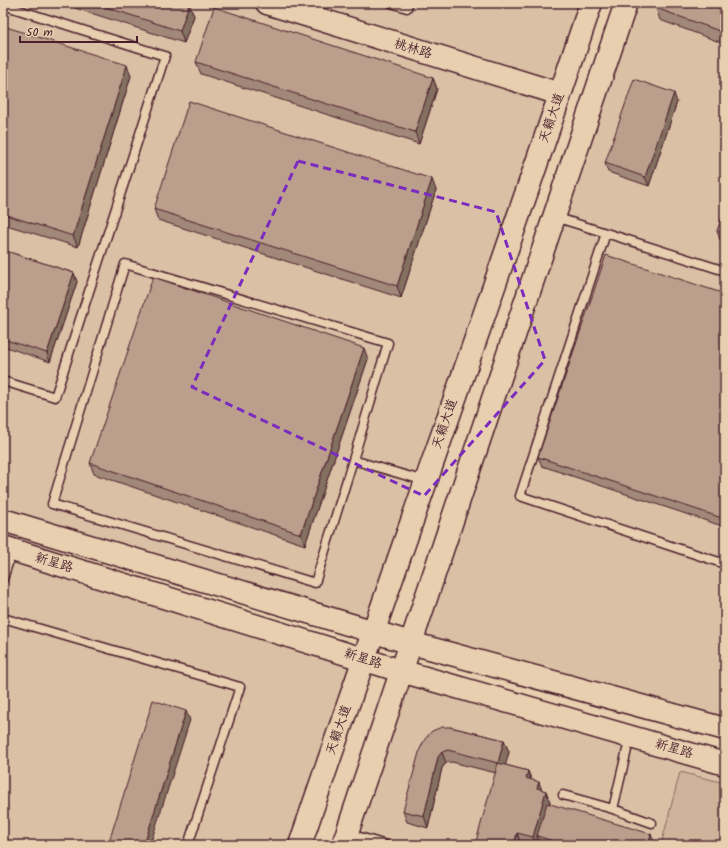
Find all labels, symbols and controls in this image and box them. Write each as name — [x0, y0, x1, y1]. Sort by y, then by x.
scale bar — [20, 18, 137, 44]
text: 50 m — [26, 23, 53, 42]
street label: 桃林路 — [391, 33, 435, 65]
street label: 天籁大道 — [534, 90, 570, 146]
street label: 天籁大道 — [427, 396, 463, 452]
street label: 新星路 — [32, 547, 76, 579]
street label: 新星路 — [341, 643, 385, 675]
street label: 天籁大道 — [321, 702, 357, 758]
street label: 新星路 — [652, 734, 696, 764]

